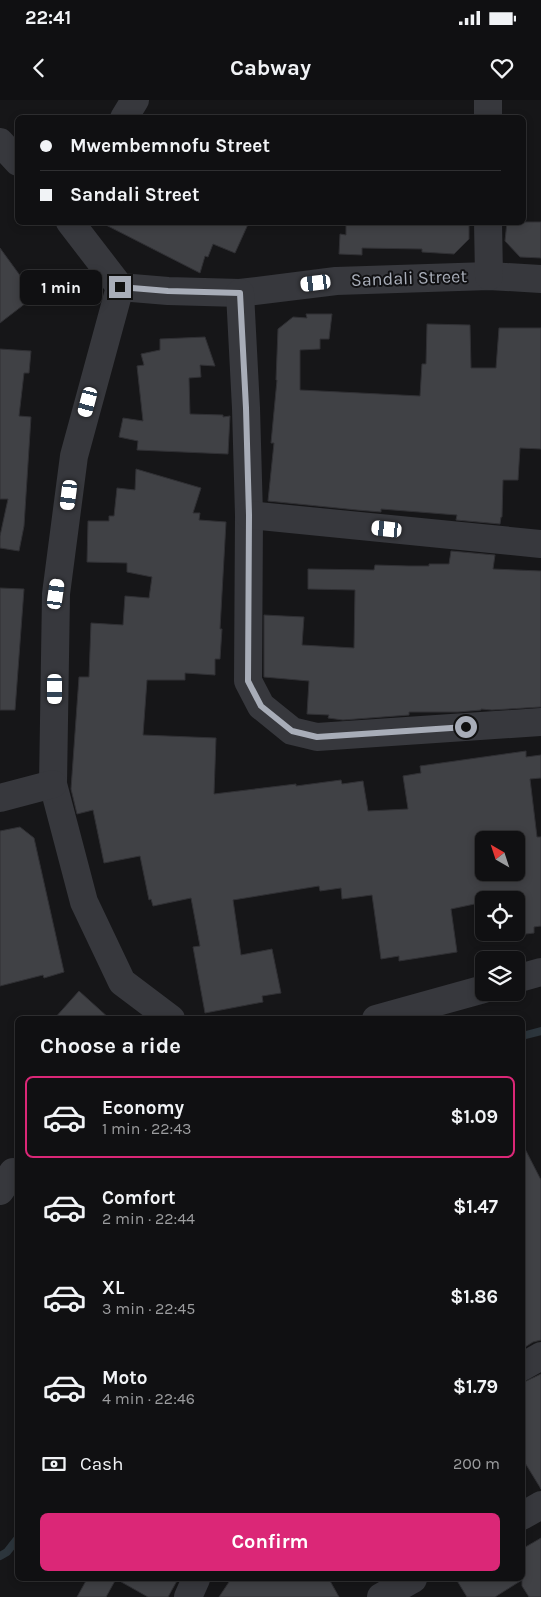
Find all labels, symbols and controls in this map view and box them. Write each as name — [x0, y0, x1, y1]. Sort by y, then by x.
text: 22:41 — [25, 7, 71, 29]
icon: back — [25, 54, 53, 82]
icon: heart — [488, 54, 516, 82]
text: Cabway — [230, 55, 311, 81]
text: Mwembemnofu Street — [70, 135, 270, 157]
text: Sandali Street — [70, 184, 199, 206]
street label: Sandali Street — [350, 265, 468, 291]
callout: 1 min — [20, 270, 102, 304]
car — [300, 274, 331, 292]
route end — [109, 276, 131, 298]
text: 1 min — [41, 278, 81, 297]
car — [76, 386, 99, 418]
car — [59, 479, 78, 511]
car — [371, 520, 402, 538]
car — [46, 578, 65, 610]
car — [47, 674, 62, 704]
route start — [455, 716, 477, 738]
north arrow — [475, 831, 525, 881]
map controls — [475, 831, 525, 1001]
button: locate — [475, 891, 525, 941]
button: layers — [475, 951, 525, 1001]
text: Choose a ride — [40, 1033, 181, 1059]
icon: car — [42, 1095, 87, 1140]
text: Economy — [102, 1097, 184, 1119]
text: $1.09 — [450, 1106, 498, 1128]
text: 1 min · 22:43 — [102, 1119, 192, 1138]
icon: car — [42, 1185, 87, 1230]
text: Comfort — [102, 1187, 176, 1209]
text: $1.47 — [453, 1196, 498, 1218]
text: 2 min · 22:44 — [102, 1209, 195, 1228]
icon: car — [42, 1275, 87, 1320]
text: XL — [102, 1277, 124, 1299]
text: $1.86 — [450, 1286, 498, 1308]
text: 3 min · 22:45 — [102, 1299, 195, 1318]
icon: car — [42, 1365, 87, 1410]
text: Moto — [102, 1367, 148, 1389]
text: $1.79 — [453, 1376, 498, 1398]
text: 4 min · 22:46 — [102, 1389, 195, 1408]
icon: cash — [40, 1450, 68, 1478]
text: Cash — [80, 1453, 124, 1475]
text: 200 m — [453, 1454, 500, 1473]
button: Confirm — [40, 1513, 500, 1571]

